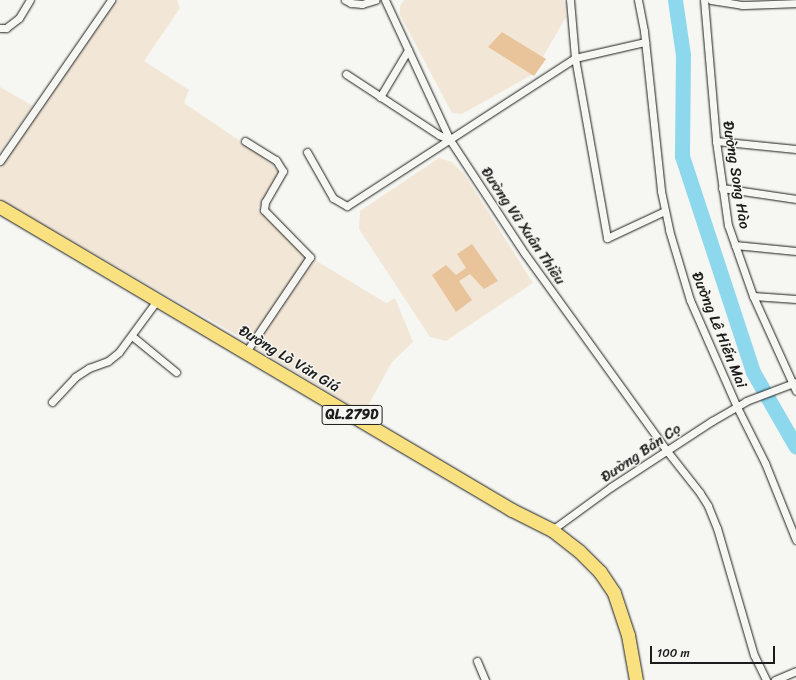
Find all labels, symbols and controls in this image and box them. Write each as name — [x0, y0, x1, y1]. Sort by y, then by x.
street label: Đường Song Hào — [719, 120, 753, 230]
street label: Đường Vũ Xuân Thiều — [477, 163, 569, 289]
street label: Đường Lê Hiến Mai — [688, 269, 750, 391]
street label: Đường Lò Văn Giá — [236, 322, 342, 396]
road number: QL.279D — [321, 403, 383, 427]
street label: Đường Bản Cọ — [598, 420, 684, 486]
scale bar — [652, 638, 777, 664]
text: 100 m — [657, 642, 690, 664]

